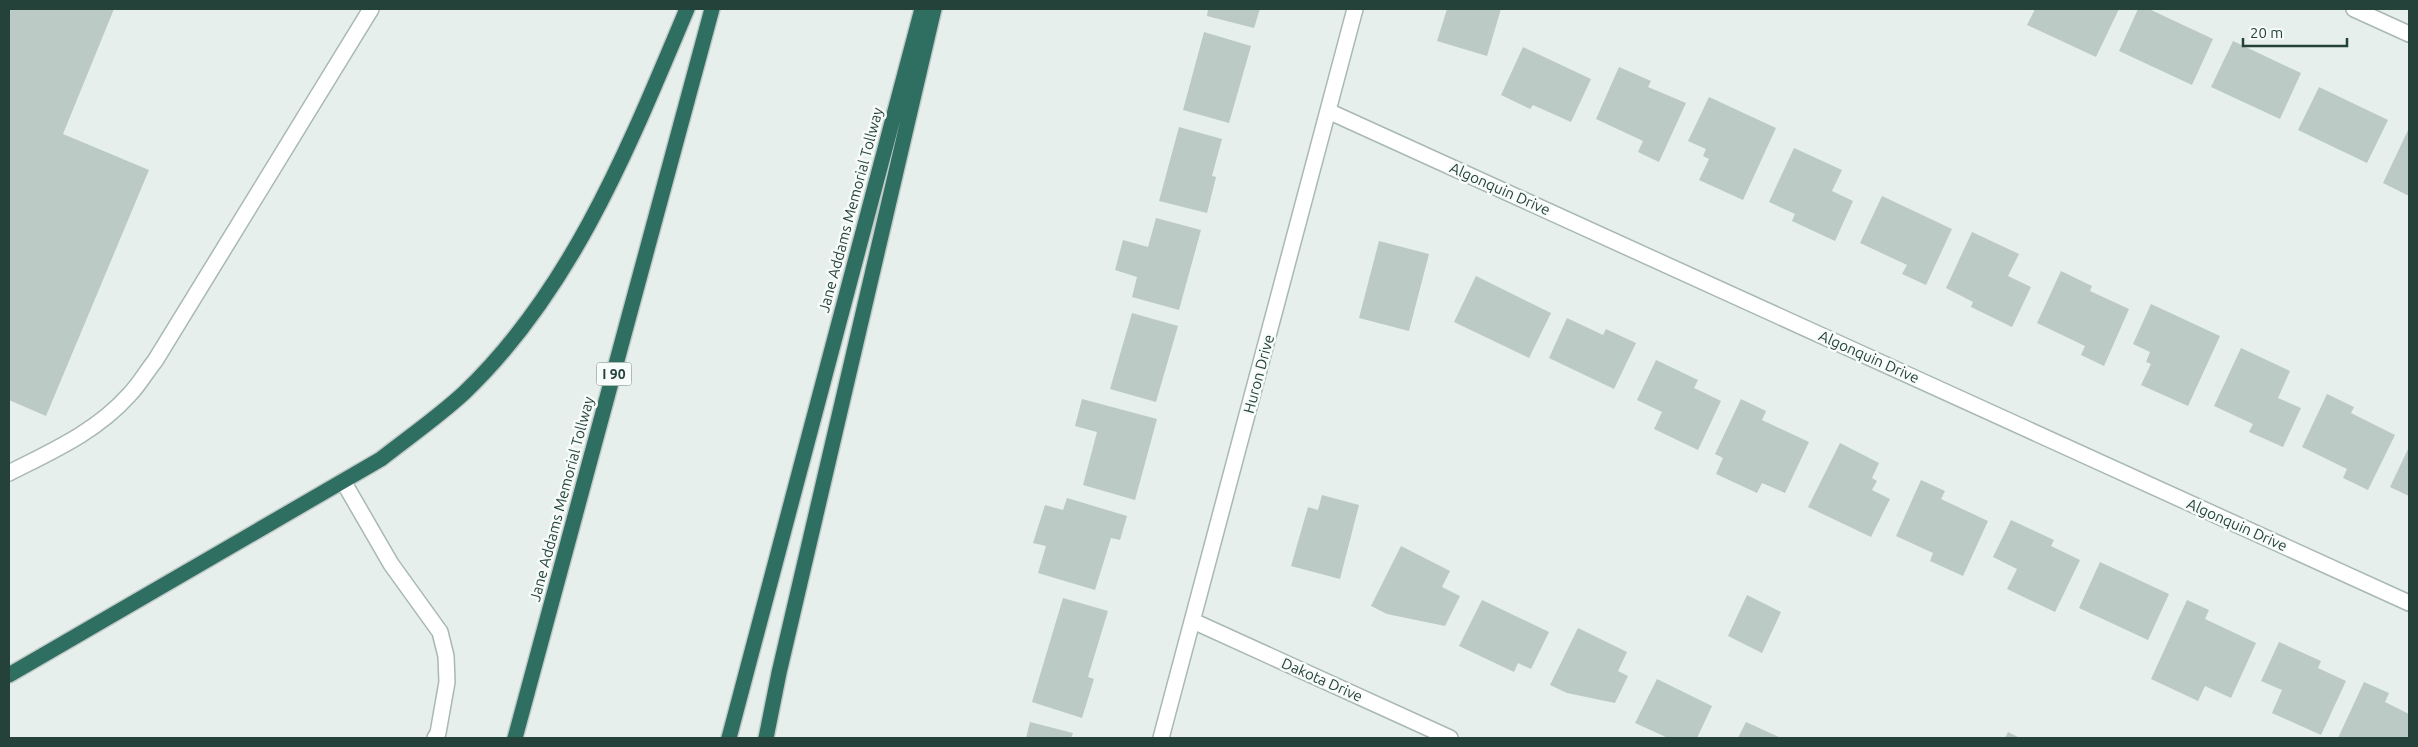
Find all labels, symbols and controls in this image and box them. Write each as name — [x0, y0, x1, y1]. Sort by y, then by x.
scale bar — [2243, 15, 2347, 47]
text: 20 m — [2250, 24, 2283, 41]
street label: Jane Addams Memorial Tollway — [815, 106, 886, 314]
street label: Algonquin Drive — [1447, 159, 1553, 218]
street label: Algonquin Drive — [1816, 327, 1922, 386]
street label: Huron Drive — [1240, 333, 1277, 415]
road number: I 90 — [596, 362, 632, 386]
street label: Jane Addams Memorial Tollway — [526, 395, 597, 603]
street label: Algonquin Drive — [2184, 495, 2290, 554]
street label: Dakota Drive — [1279, 654, 1365, 705]

